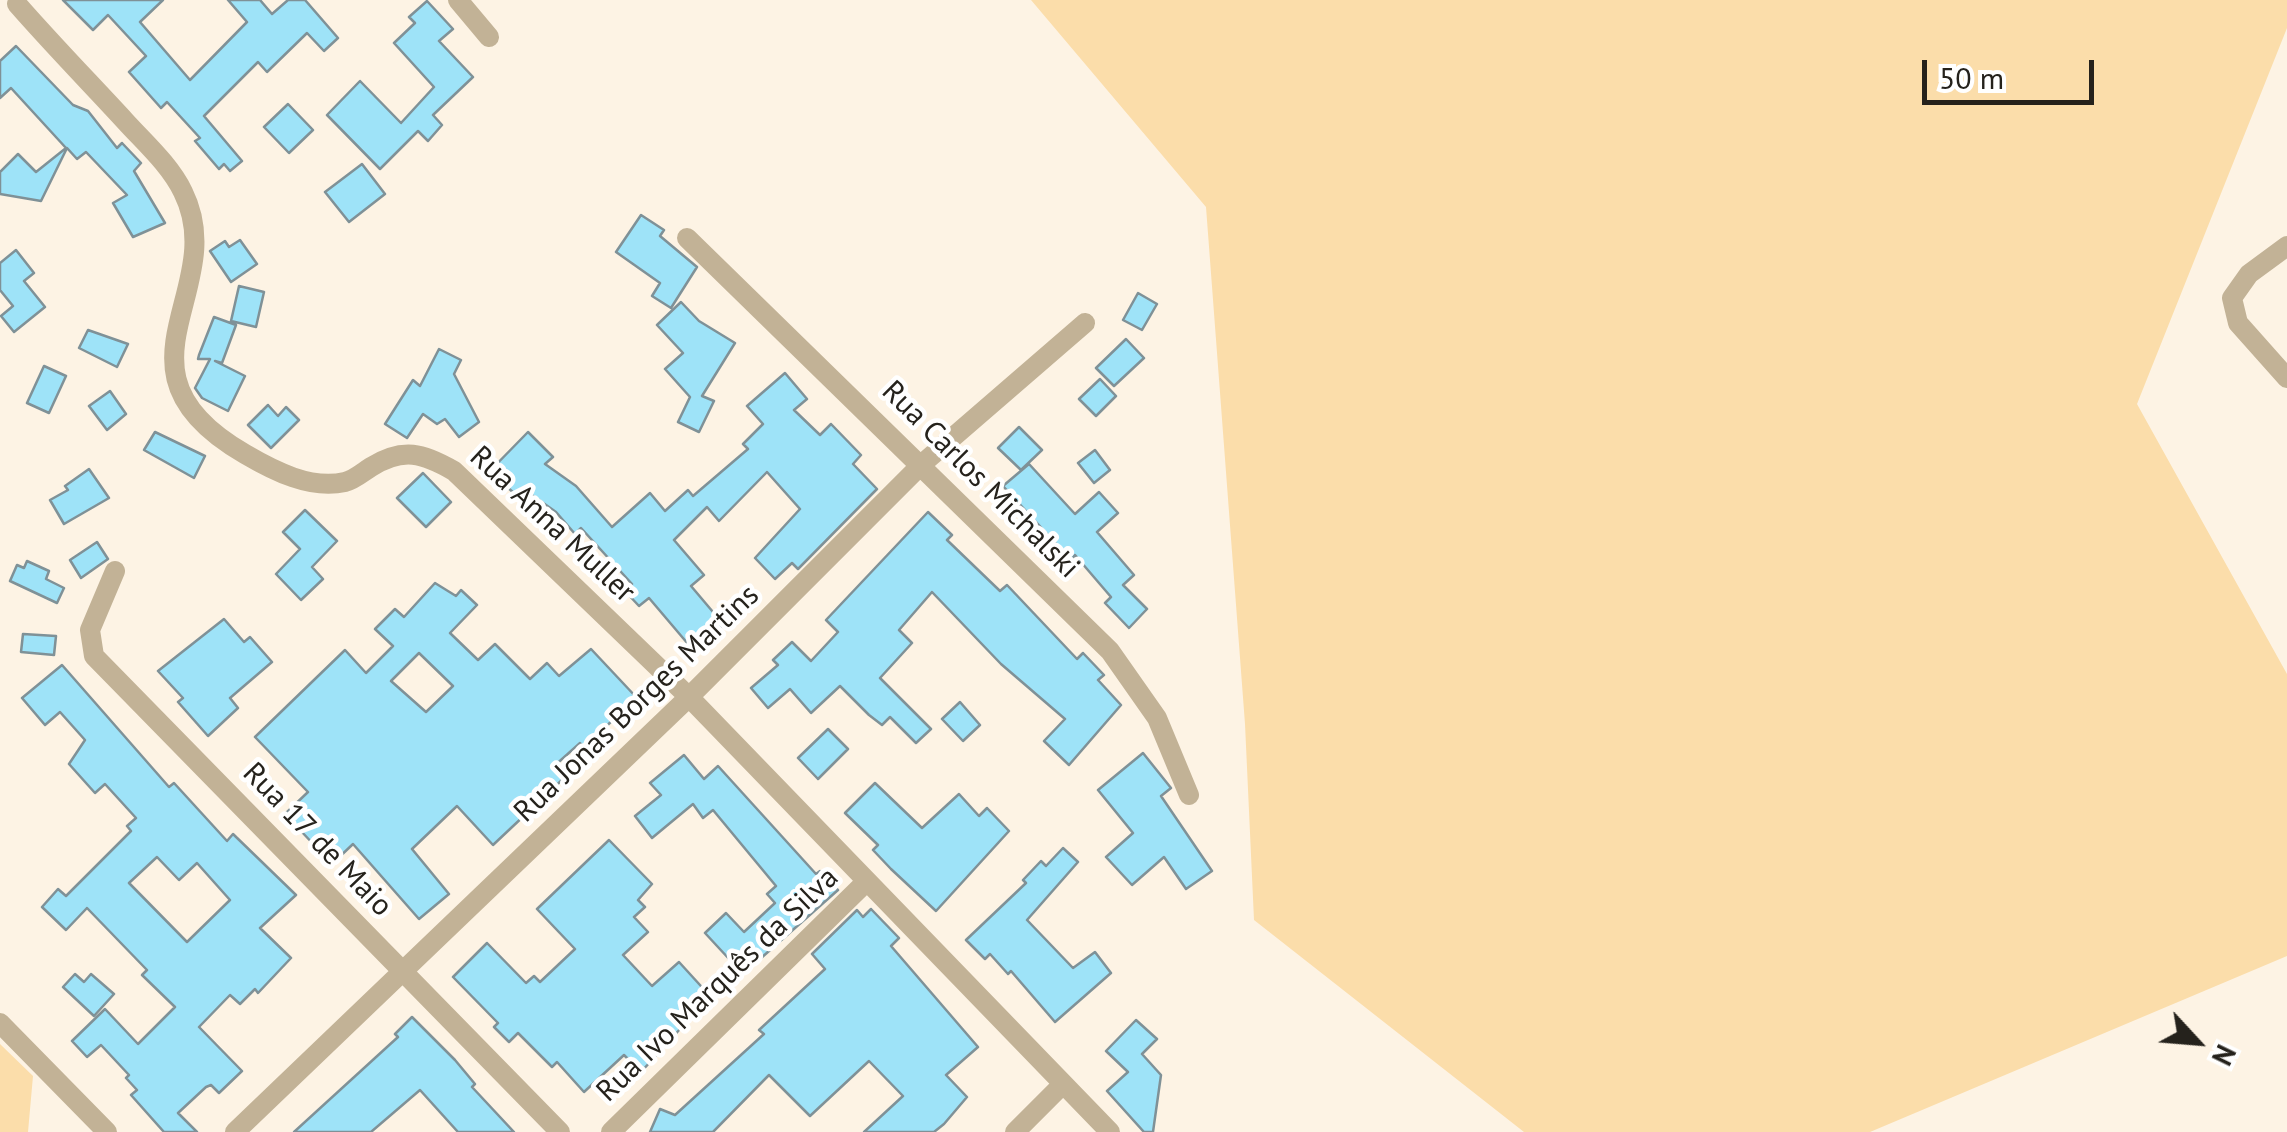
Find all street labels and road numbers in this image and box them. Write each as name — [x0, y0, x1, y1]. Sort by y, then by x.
street label: Rua Carlos Michalski — [874, 374, 1086, 586]
street label: Rua Anna Muller — [462, 439, 642, 611]
street label: Rua Jonas Borges Martins — [507, 578, 767, 830]
street label: Rua 17 de Maio — [235, 756, 399, 924]
street label: Rua Ivo Marquês da Silva — [590, 860, 846, 1110]

